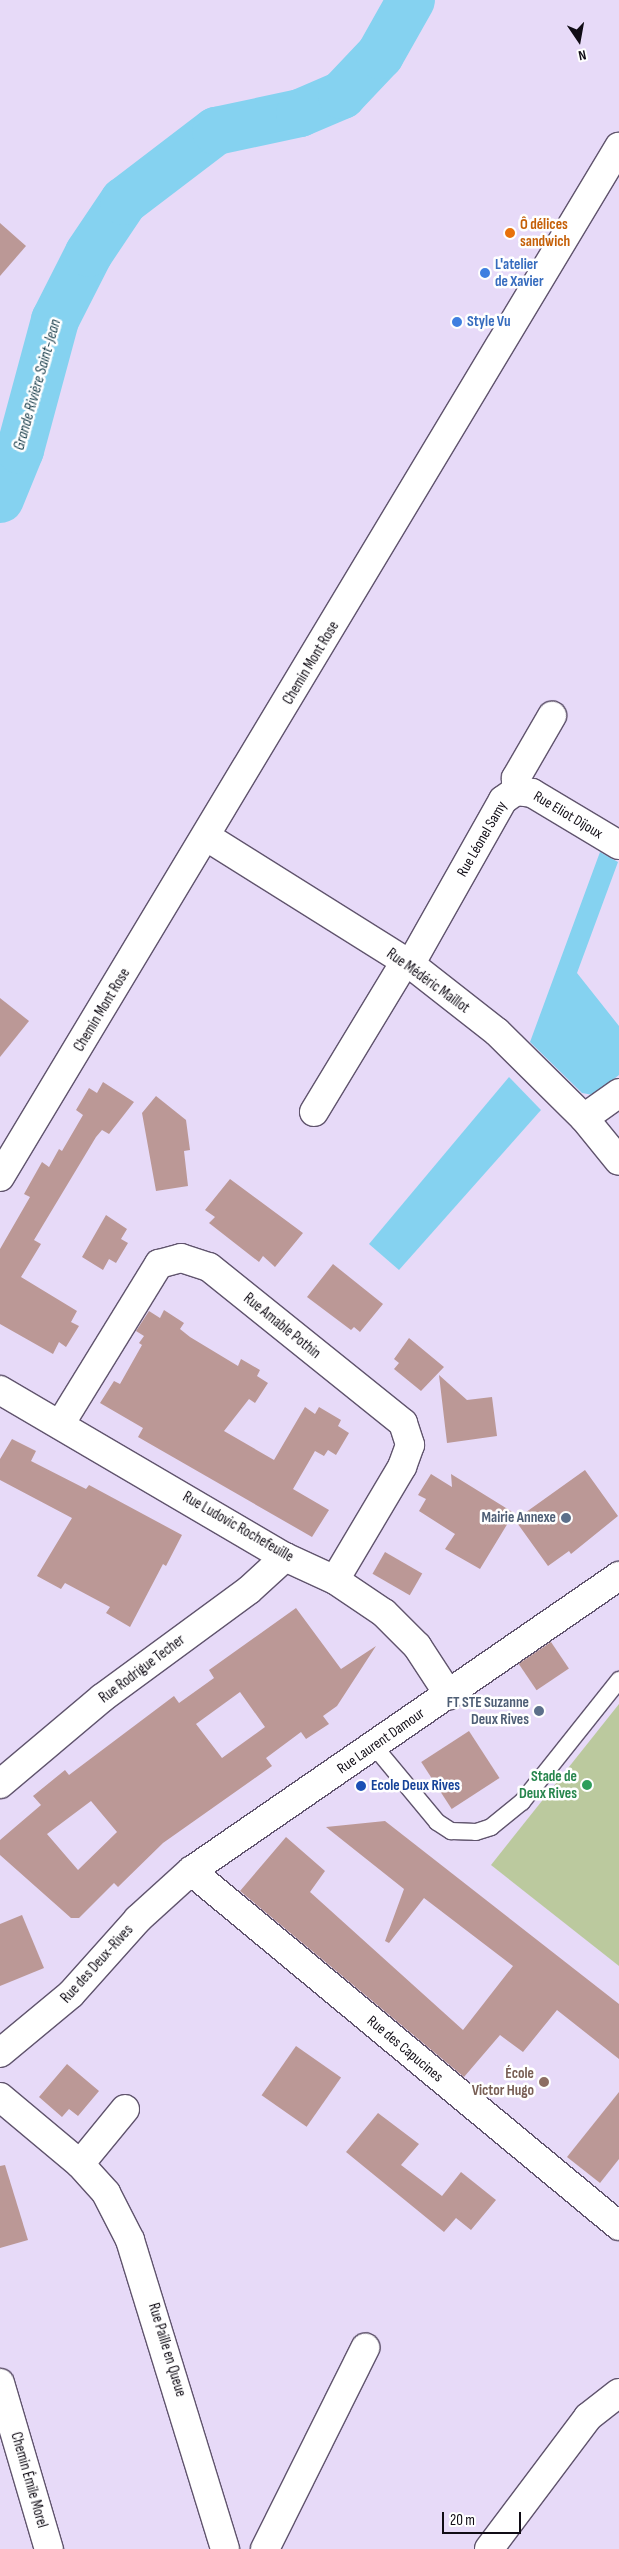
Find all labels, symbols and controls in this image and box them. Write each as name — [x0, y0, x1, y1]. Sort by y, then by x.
north arrow — [554, 15, 604, 65]
text: N — [577, 46, 588, 64]
place label: Ô délices sandwich — [520, 215, 570, 250]
marker: Ô délices sandwich — [504, 227, 516, 239]
place label: L'atelier de Xavier — [495, 255, 544, 290]
marker: L'atelier de Xavier — [479, 267, 491, 279]
place label: Style Vu — [467, 313, 510, 331]
marker: Style Vu — [451, 316, 463, 328]
water label: Grande Rivière Saint-Jean — [10, 317, 66, 453]
street label: Chemin Mont Rose — [279, 618, 343, 708]
street label: Rue Eliot Dijoux — [530, 787, 606, 843]
street label: Rue Léonel Samy — [453, 798, 511, 880]
street label: Rue Médéric Maillot — [383, 945, 473, 1017]
street label: Chemin Mont Rose — [70, 965, 134, 1055]
street label: Rue Amable Pothin — [240, 1289, 324, 1363]
street label: Rue Ludovic Rochefeuille — [179, 1488, 297, 1566]
place label: Mairie Annexe — [482, 1509, 556, 1527]
marker: Mairie Annexe — [560, 1512, 572, 1524]
street label: Rue Rodrigue Techer — [96, 1631, 188, 1707]
place label: FT STE Suzanne Deux Rives — [447, 1693, 529, 1728]
street label: Rue Laurent Damour — [334, 1704, 428, 1778]
marker: FT STE Suzanne Deux Rives — [533, 1705, 545, 1717]
place label: Stade de Deux Rives — [519, 1767, 577, 1802]
place label: Ecole Deux Rives — [371, 1777, 460, 1795]
marker: Stade de Deux Rives — [581, 1779, 593, 1791]
marker: Ecole Deux Rives — [355, 1780, 367, 1792]
street label: Rue des Deux-Rives — [57, 1921, 137, 2007]
street label: Rue des Capucines — [363, 2012, 447, 2086]
place label: École Victor Hugo — [472, 2064, 534, 2099]
marker: École Victor Hugo — [538, 2076, 550, 2088]
street label: Rue Paille en Queue — [144, 2301, 190, 2399]
street label: Chemin Émile Morel — [7, 2430, 51, 2530]
scale bar — [444, 2502, 523, 2534]
text: 20 m — [450, 2511, 475, 2530]

